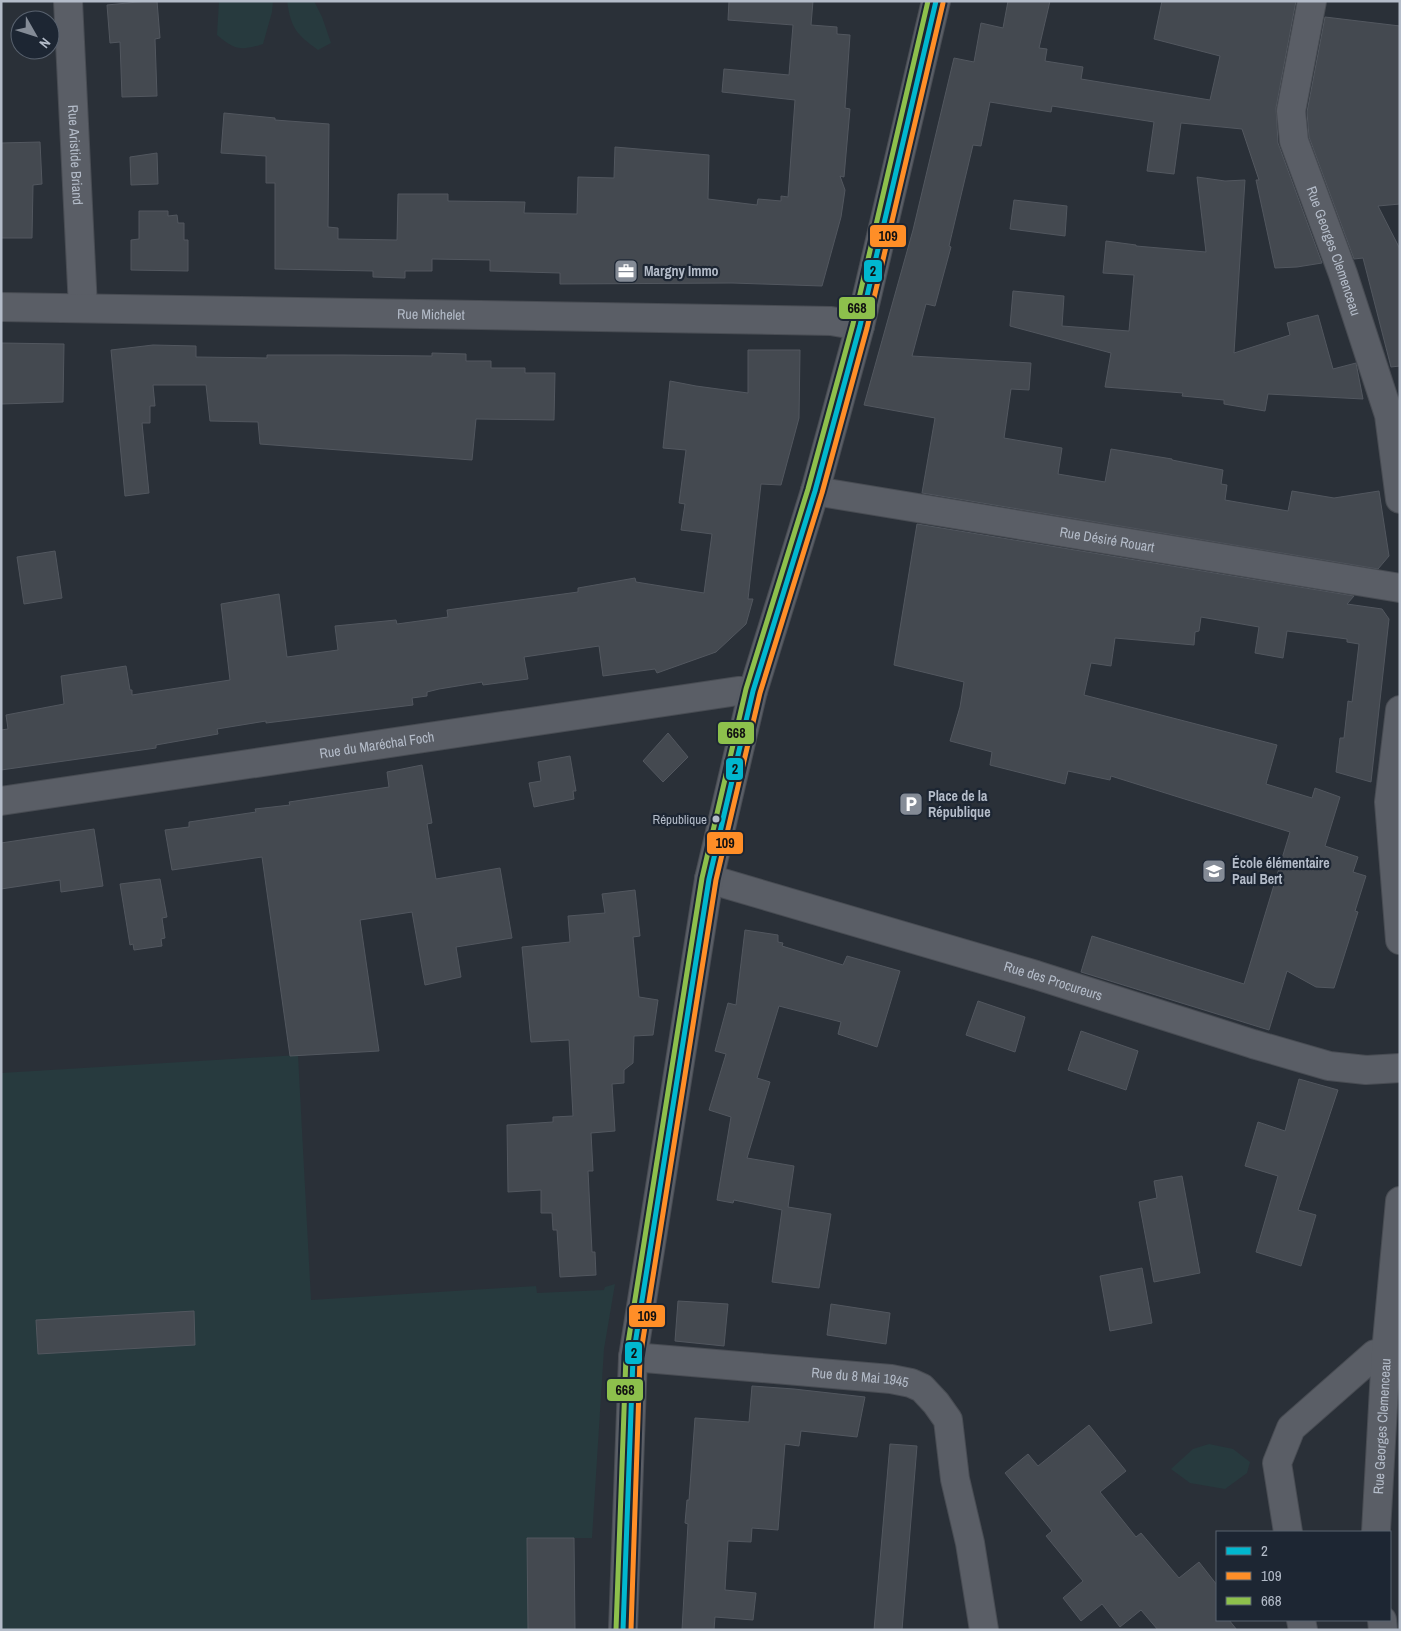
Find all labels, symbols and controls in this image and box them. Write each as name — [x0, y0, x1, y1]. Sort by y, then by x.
north arrow — [10, 10, 60, 60]
text: N — [35, 34, 55, 52]
street label: Rue Aristide Briand — [64, 104, 87, 205]
street label: Rue Georges Clemenceau — [1302, 184, 1365, 318]
line badge: 109 — [869, 224, 907, 248]
text: 109 — [878, 227, 898, 245]
office icon: Margny Immo — [613, 258, 639, 284]
line badge: 2 — [863, 259, 883, 283]
place label: Margny Immo — [644, 262, 719, 280]
text: 2 — [870, 262, 876, 280]
line badge: 668 — [838, 296, 876, 320]
text: 668 — [847, 299, 867, 317]
street label: Rue Michelet — [397, 305, 465, 324]
street label: Rue Désiré Rouart — [1058, 523, 1156, 556]
line badge: 668 — [717, 721, 755, 745]
text: 668 — [726, 724, 746, 742]
street label: Rue du Maréchal Foch — [318, 727, 435, 762]
line badge: 2 — [725, 757, 744, 781]
text: 2 — [732, 760, 738, 778]
place label: Place de la République — [928, 787, 991, 821]
parking icon: Place de la République — [898, 791, 924, 817]
place label: République — [652, 811, 707, 828]
marker: République — [711, 814, 721, 824]
line badge: 109 — [706, 831, 744, 855]
text: 109 — [715, 834, 735, 852]
place label: École élémentaire Paul Bert — [1232, 854, 1330, 888]
school or university icon: École élémentaire Paul Bert — [1201, 858, 1227, 884]
street label: Rue des Procureurs — [1002, 957, 1105, 1005]
line badge: 109 — [628, 1304, 666, 1328]
text: 109 — [637, 1307, 657, 1325]
line badge: 2 — [624, 1341, 643, 1365]
text: 2 — [631, 1344, 637, 1362]
street label: Rue Georges Clemenceau — [1369, 1358, 1395, 1495]
street label: Rue du 8 Mai 1945 — [811, 1363, 910, 1391]
line badge: 668 — [606, 1378, 644, 1402]
text: 668 — [615, 1381, 635, 1399]
legend — [1216, 1531, 1391, 1621]
text: 2 — [1261, 1540, 1268, 1561]
text: 109 — [1261, 1565, 1282, 1586]
text: 668 — [1261, 1590, 1282, 1611]

